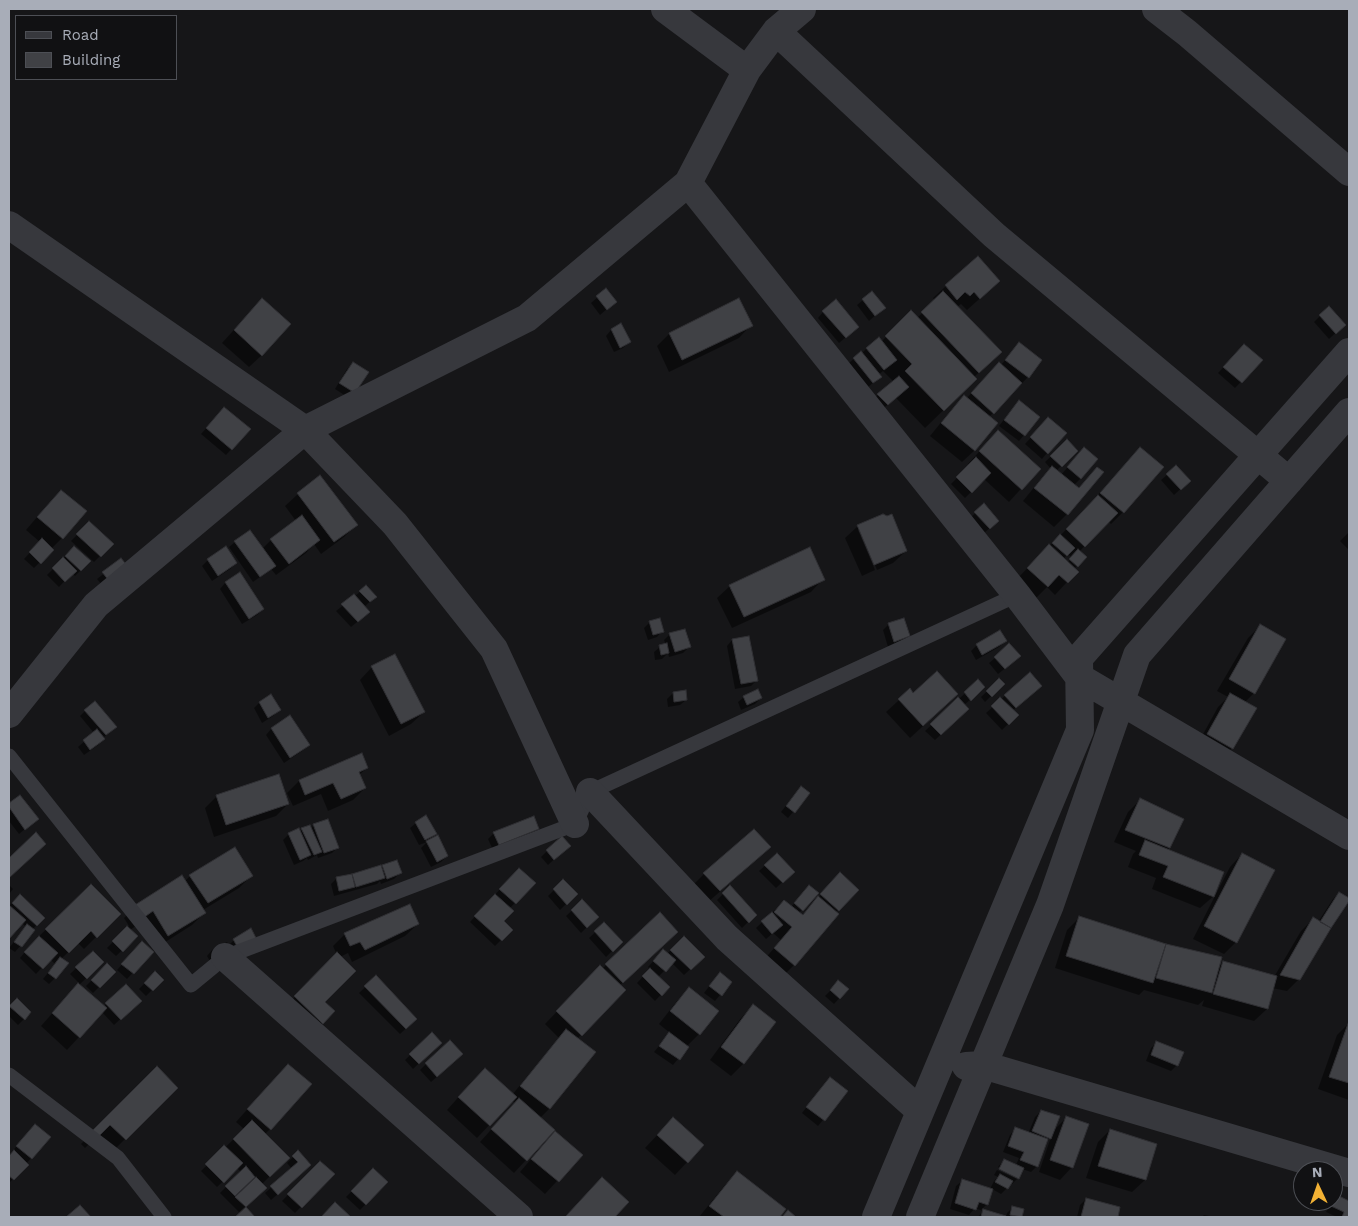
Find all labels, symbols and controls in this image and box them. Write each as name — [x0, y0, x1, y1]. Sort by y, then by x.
legend — [15, 15, 178, 80]
text: Road — [62, 26, 99, 44]
text: Building — [62, 51, 120, 69]
north arrow — [1293, 1161, 1343, 1211]
text: N — [1312, 1164, 1323, 1180]

